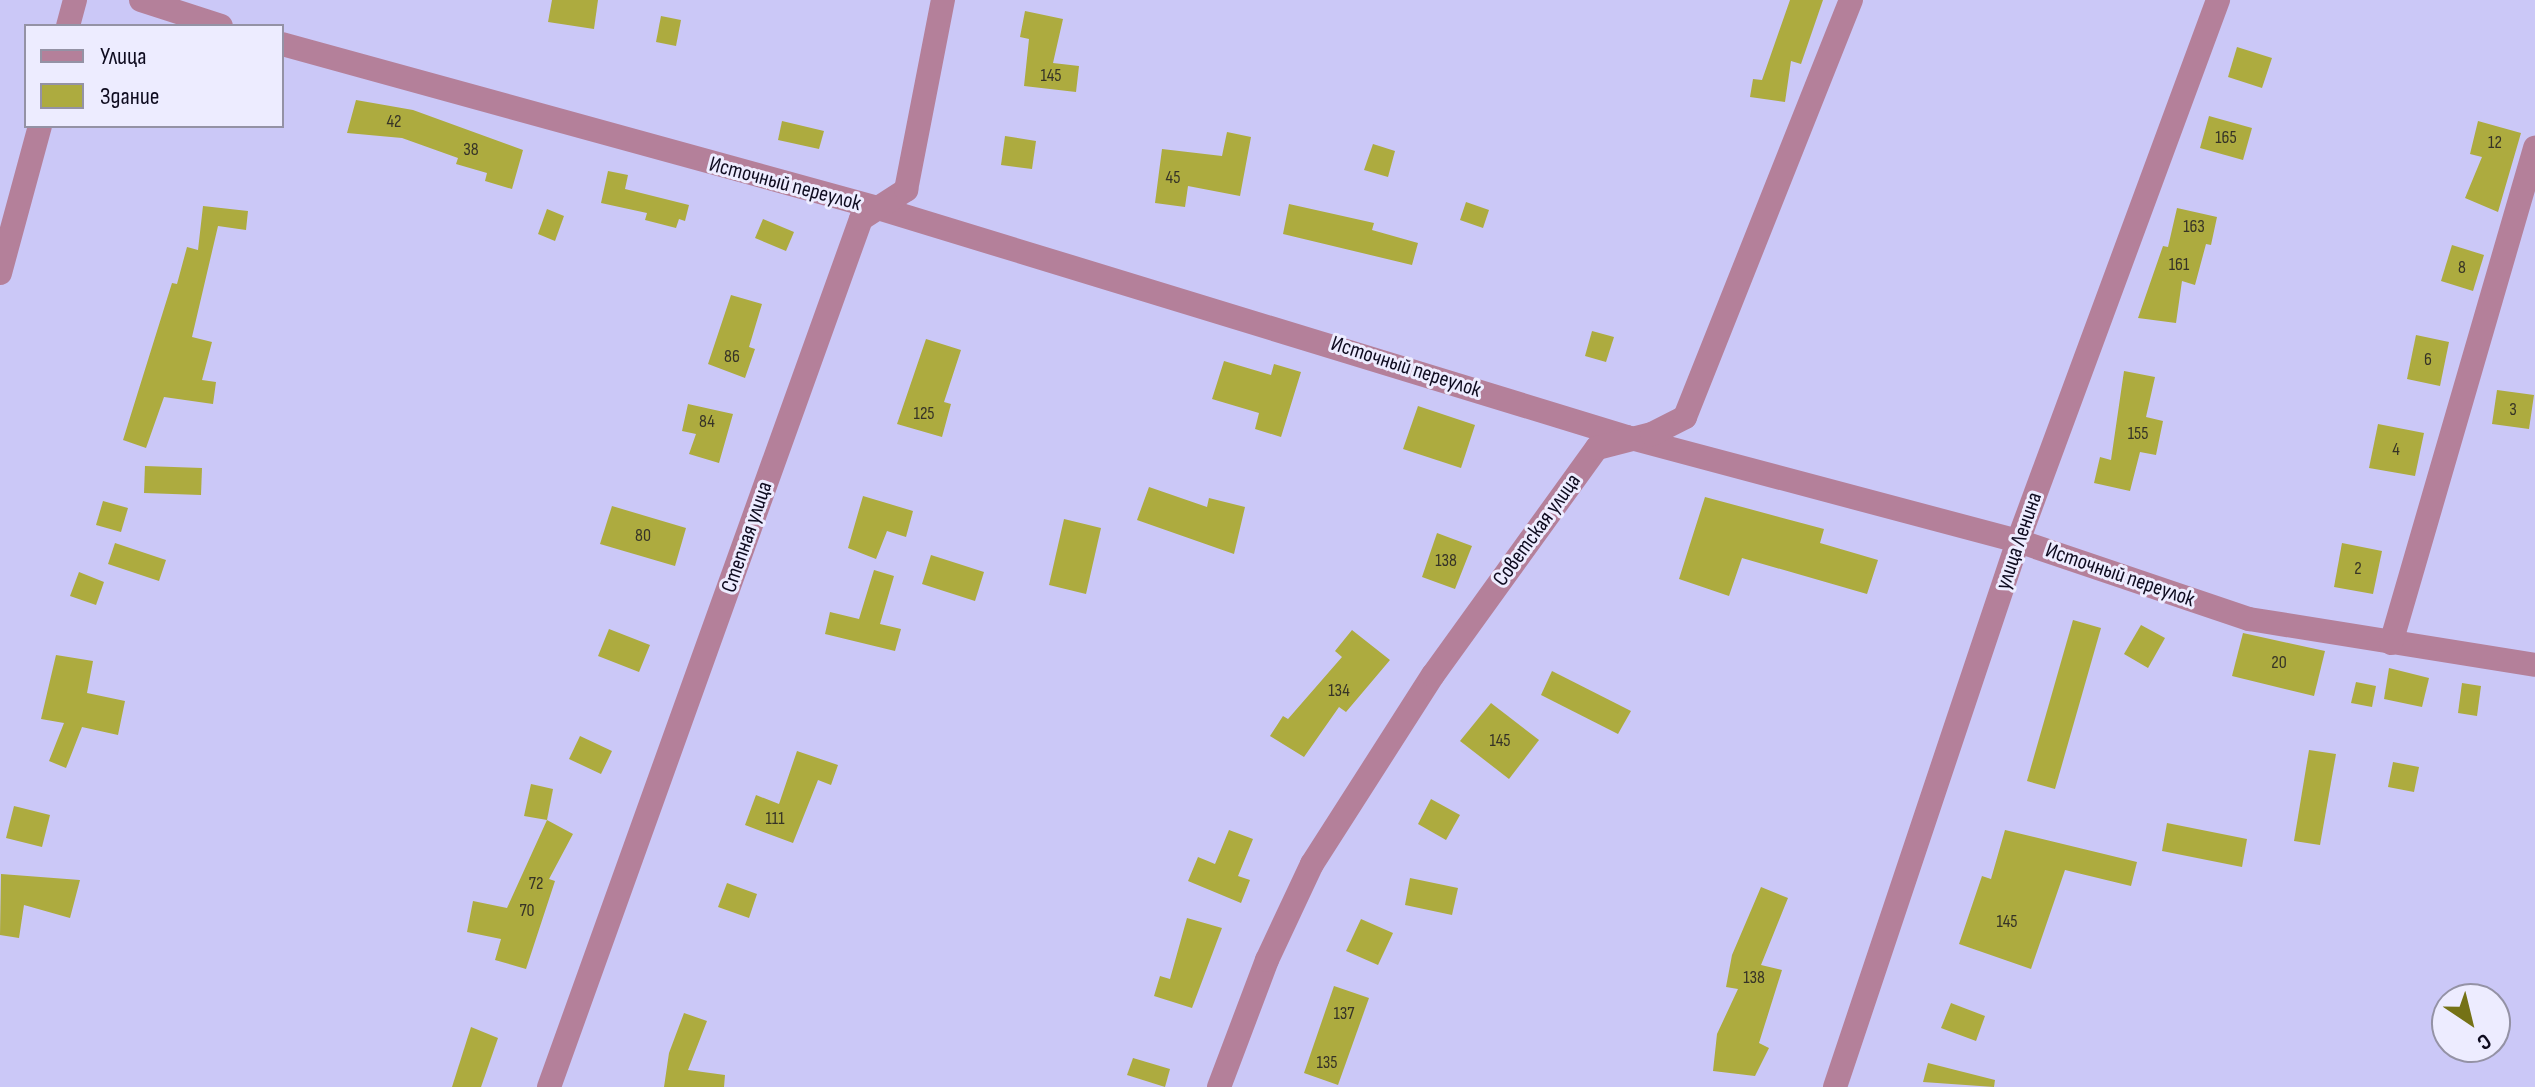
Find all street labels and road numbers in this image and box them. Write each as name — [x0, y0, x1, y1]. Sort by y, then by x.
street label: Источный переулок — [706, 151, 864, 217]
street label: Источный переулок — [1328, 330, 1484, 404]
street label: Советская улица — [1487, 469, 1587, 591]
street label: Степная улица — [716, 478, 778, 596]
street label: улица Ленина — [1990, 489, 2048, 593]
street label: Источный переулок — [2042, 537, 2198, 613]

